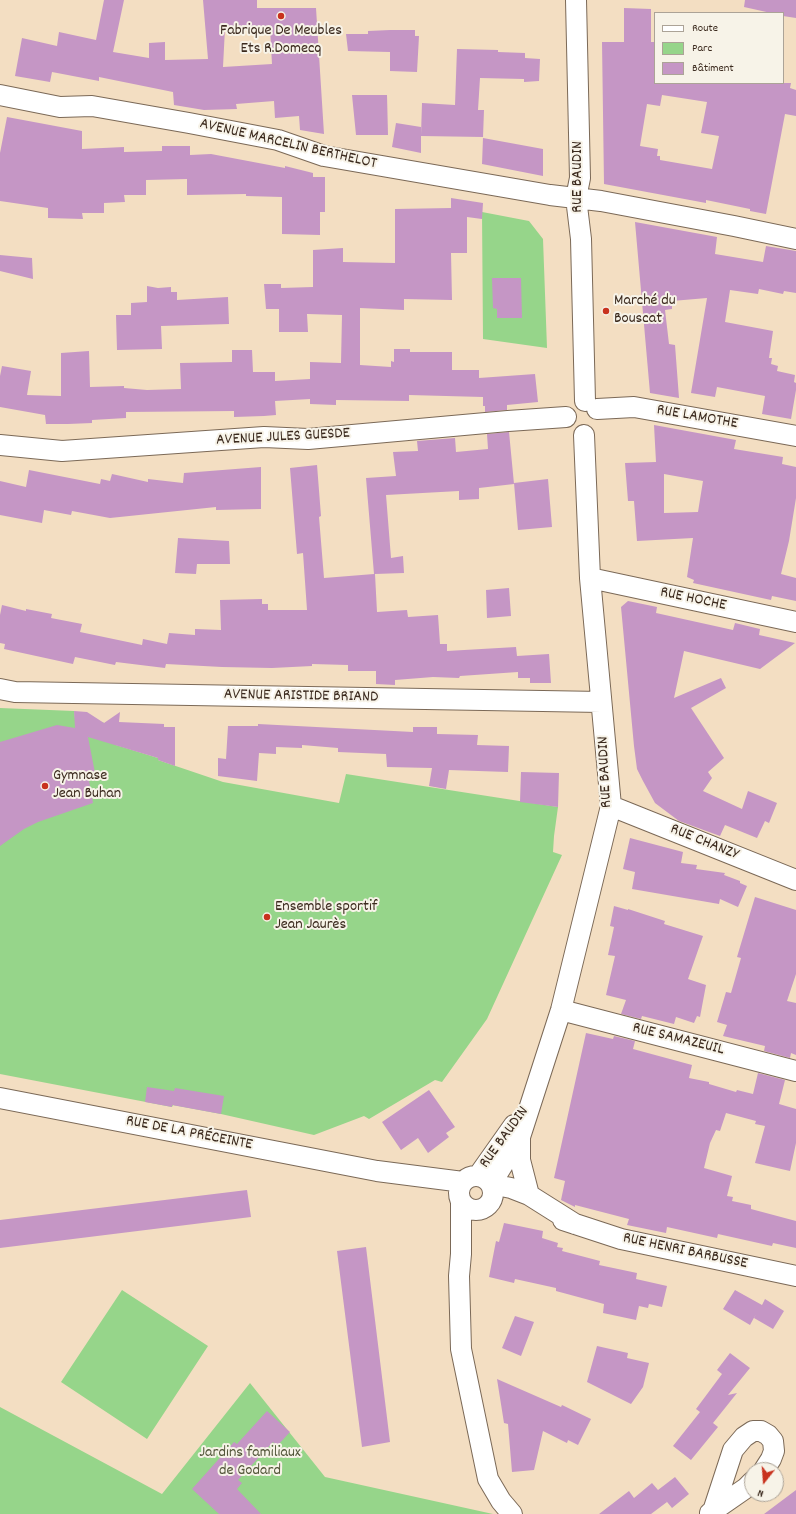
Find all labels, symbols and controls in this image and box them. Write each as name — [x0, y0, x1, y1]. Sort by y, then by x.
marker: Fabrique De Meubles Ets R.Domecq — [276, 11, 286, 21]
legend — [654, 12, 784, 84]
text: Route — [692, 20, 718, 37]
place label: Fabrique De Meubles Ets R.Domecq — [220, 22, 342, 60]
text: Parc — [692, 40, 712, 57]
text: Bâtiment — [692, 60, 734, 77]
street label: AVENUE MARCELIN BERTHELOT — [198, 115, 378, 175]
street label: RUE BAUDIN — [569, 141, 589, 213]
place label: Marché du Bouscat — [614, 292, 676, 330]
marker: Marché du Bouscat — [601, 306, 611, 316]
street label: RUE LAMOTHE — [655, 401, 739, 435]
street label: AVENUE JULES GUESDE — [216, 425, 350, 451]
street label: RUE HOCHE — [658, 584, 728, 616]
street label: AVENUE ARISTIDE BRIAND — [224, 686, 378, 708]
street label: RUE BAUDIN — [595, 736, 617, 808]
place label: Gymnase Jean Buhan — [53, 767, 121, 805]
marker: Gymnase Jean Buhan — [40, 781, 50, 791]
street label: RUE CHANZY — [667, 821, 741, 865]
place label: Ensemble sportif Jean Jaurès — [275, 898, 377, 936]
marker: Ensemble sportif Jean Jaurès — [262, 912, 272, 922]
street label: RUE SAMAZEUIL — [630, 1019, 726, 1061]
street label: RUE BAUDIN — [476, 1103, 534, 1173]
street label: RUE DE LA PRÉCEINTE — [124, 1112, 254, 1156]
street label: RUE HENRI BARBUSSE — [621, 1229, 749, 1275]
park label: Jardins familiaux de Godard — [199, 1444, 301, 1482]
north arrow — [744, 1462, 784, 1502]
text: N — [756, 1484, 766, 1501]

